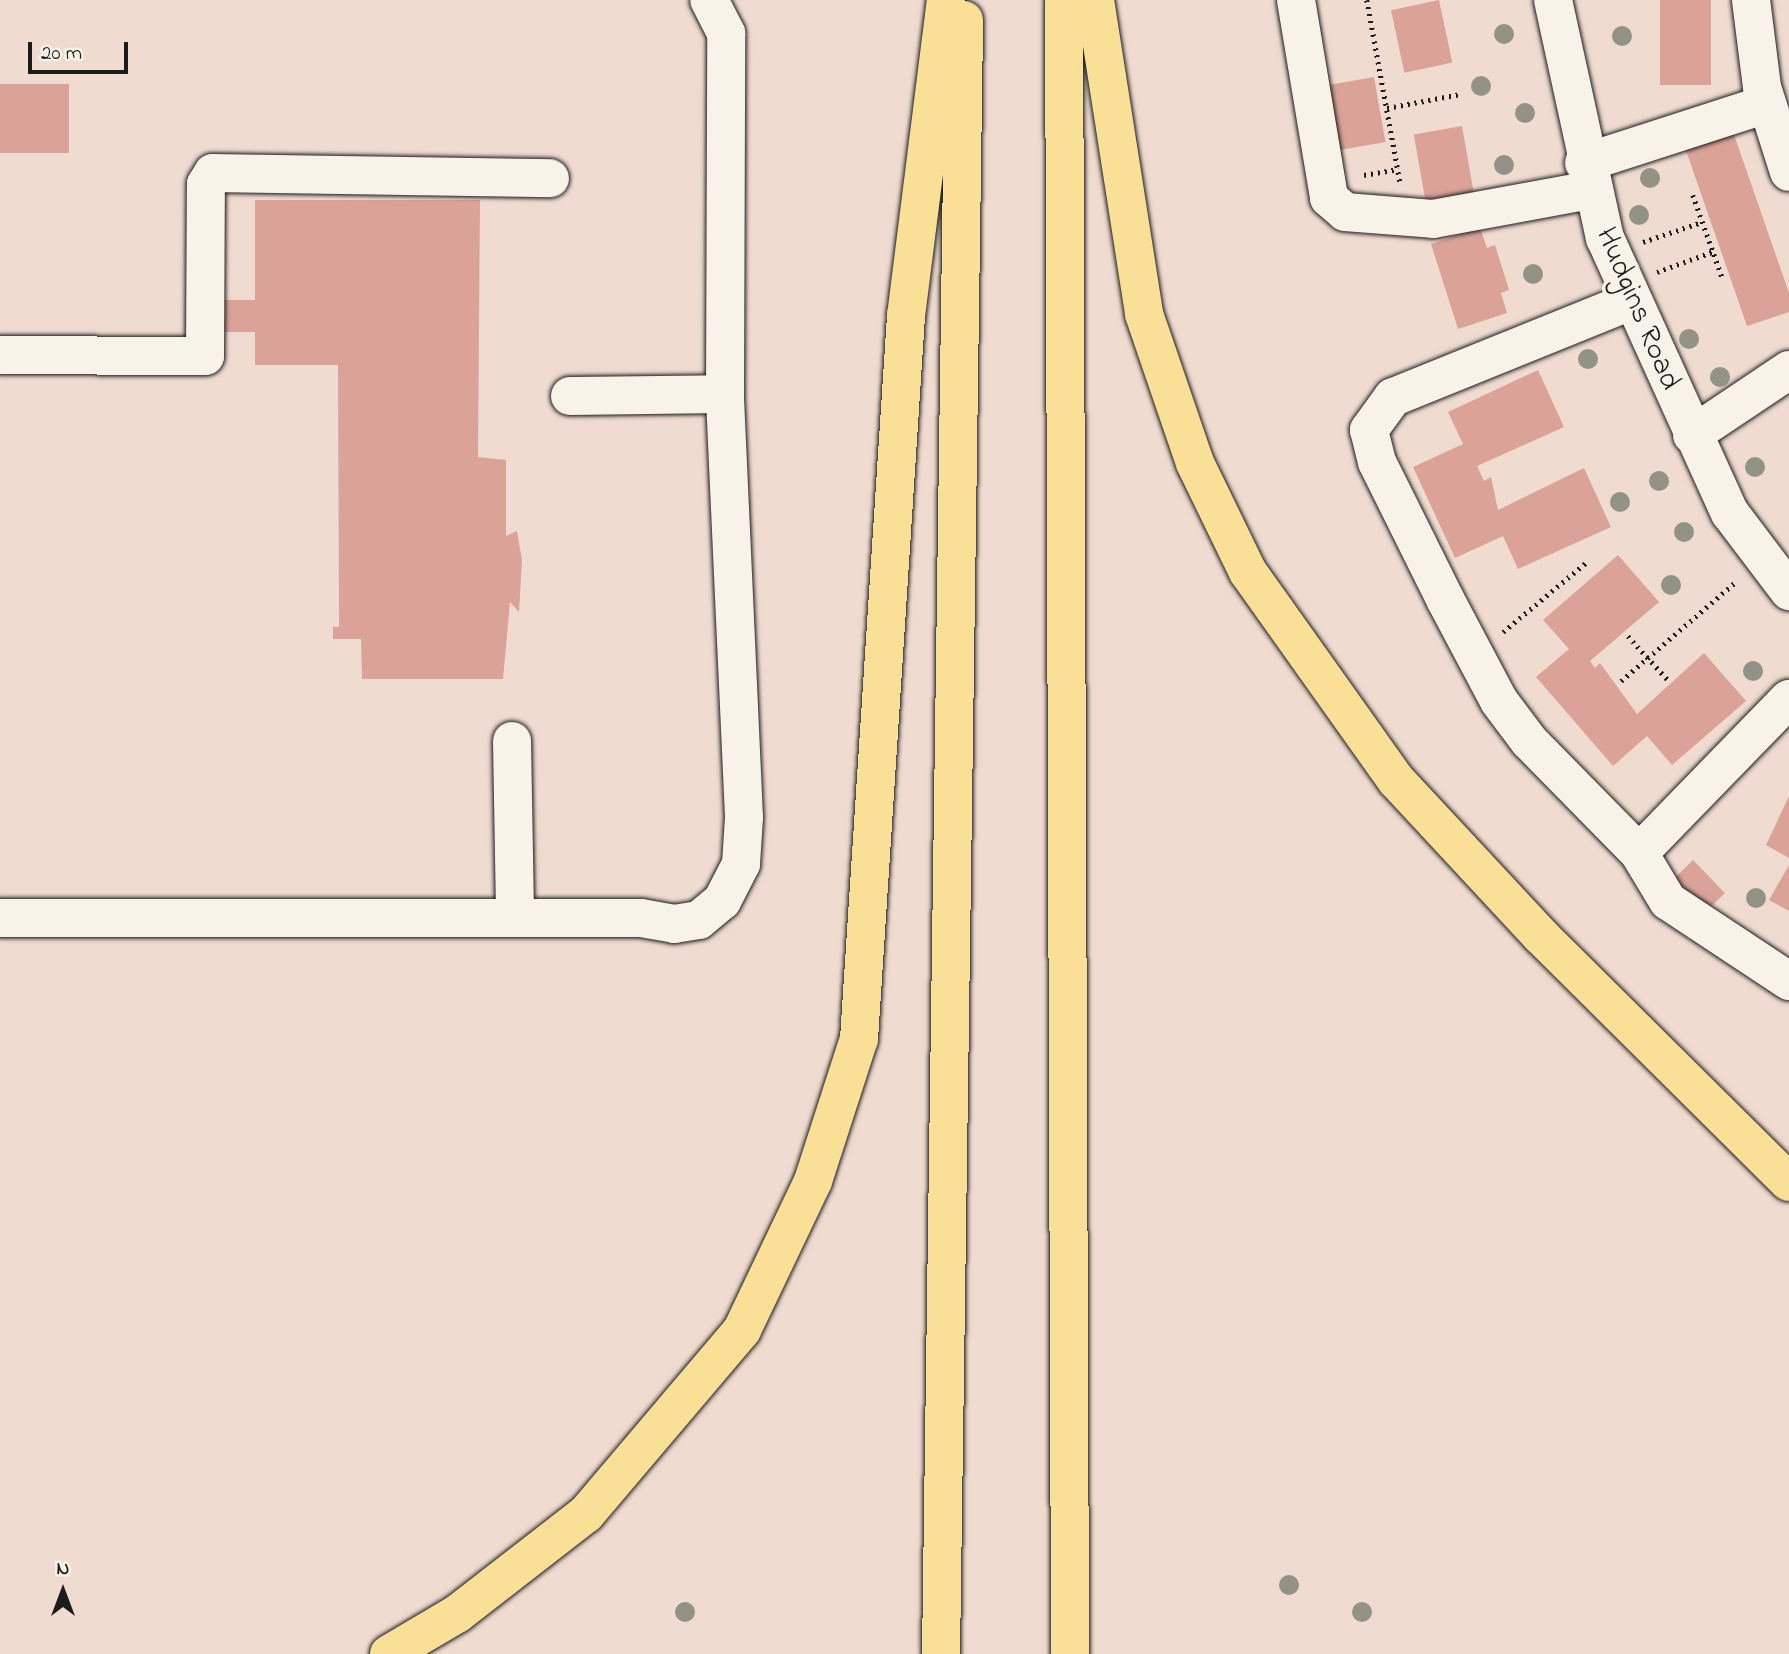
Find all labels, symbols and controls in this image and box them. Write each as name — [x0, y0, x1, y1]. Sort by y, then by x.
scale bar — [32, 28, 131, 72]
text: 20 m — [41, 39, 82, 69]
street label: Hudgins Road — [1587, 222, 1687, 396]
north arrow — [28, 1556, 98, 1626]
text: N — [57, 1556, 69, 1583]

